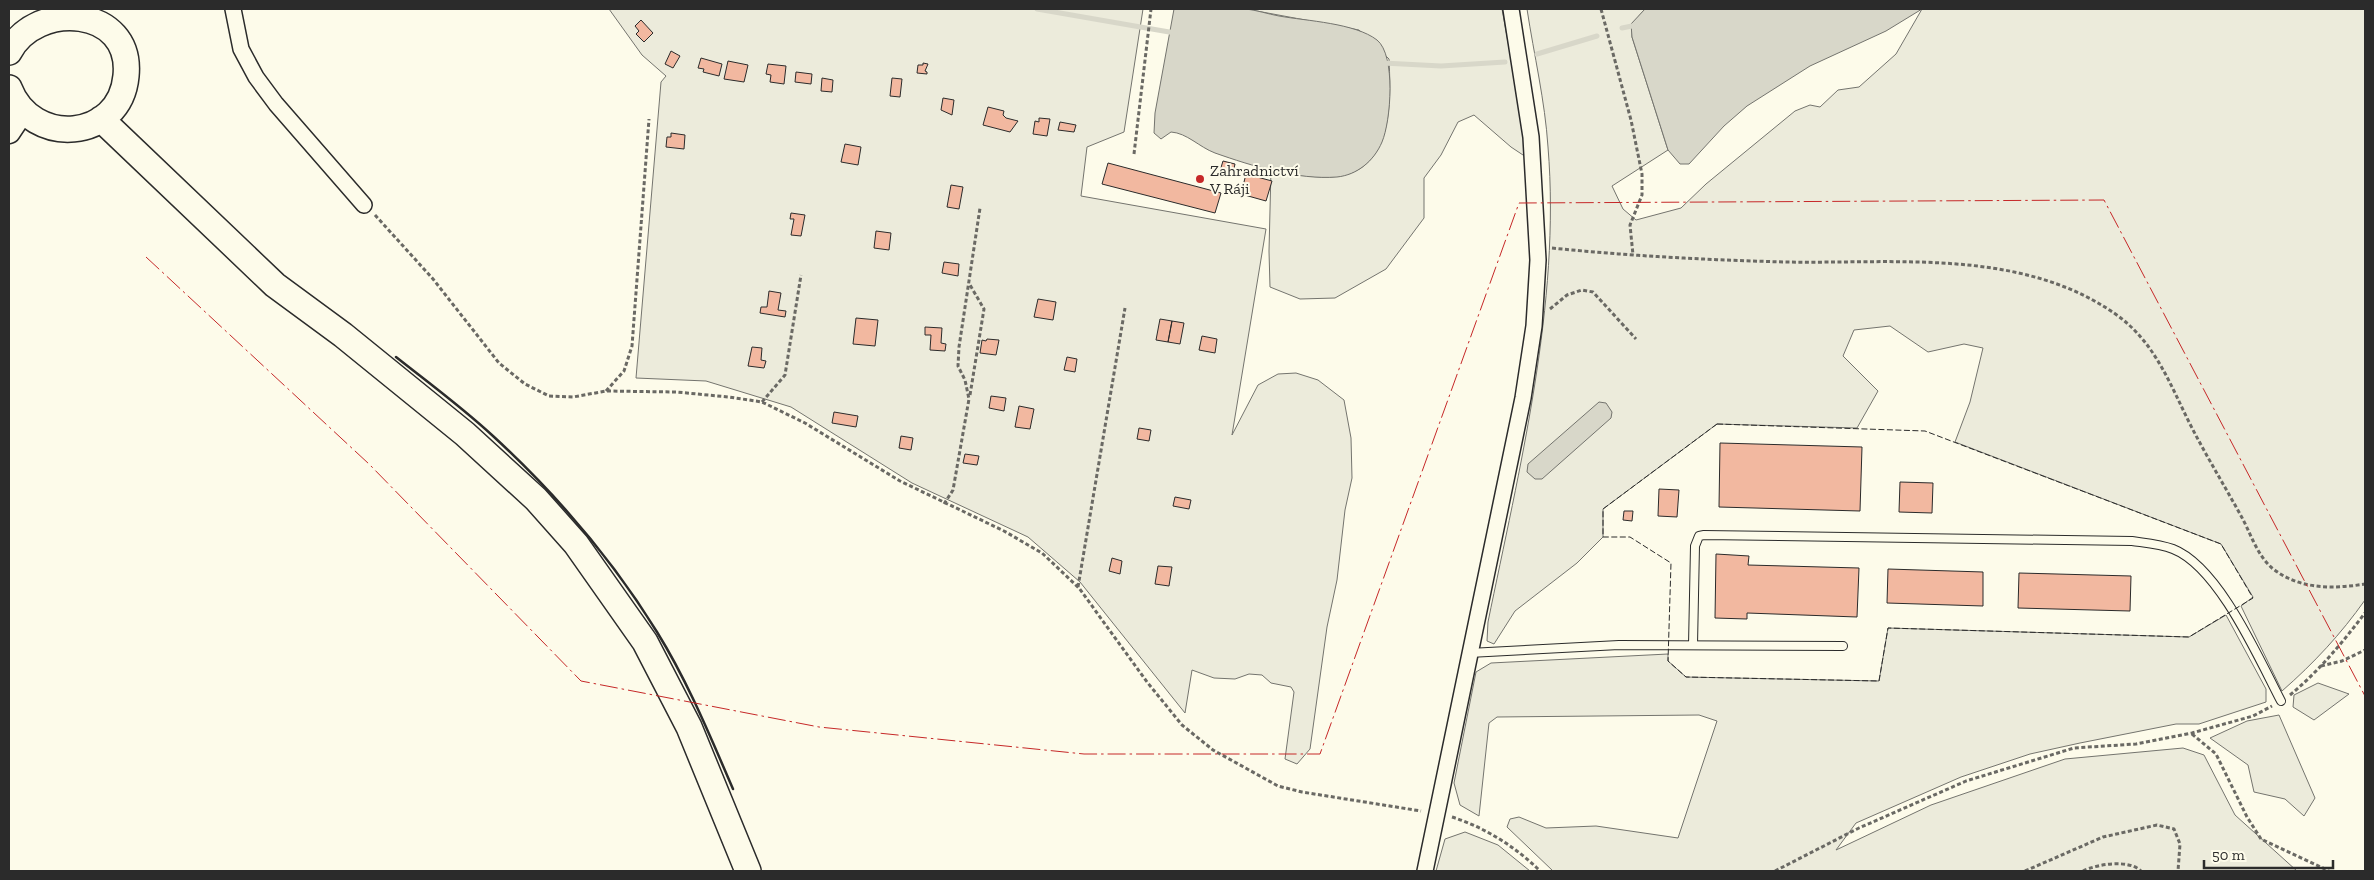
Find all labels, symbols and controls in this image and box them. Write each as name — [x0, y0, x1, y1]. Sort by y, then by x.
place label: Zahradnictví V Ráji — [1209, 161, 1299, 198]
marker: Zahradnictví V Ráji — [1194, 173, 1206, 185]
scale bar — [2204, 838, 2333, 870]
text: 50 m — [2212, 846, 2245, 864]

